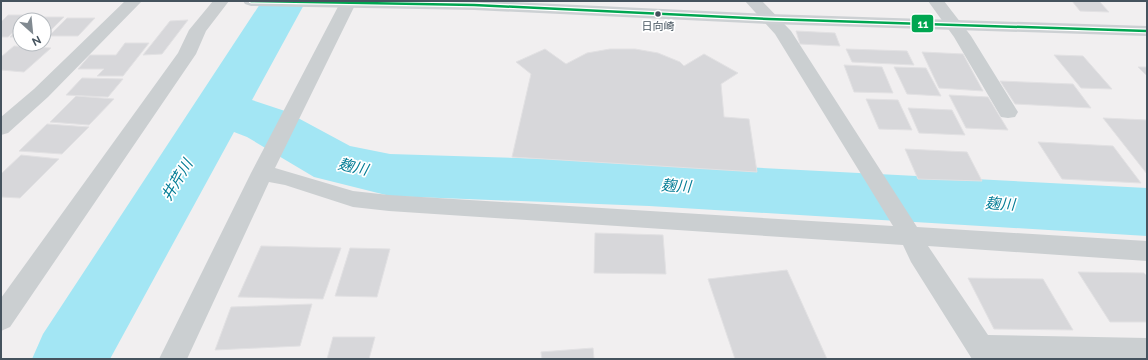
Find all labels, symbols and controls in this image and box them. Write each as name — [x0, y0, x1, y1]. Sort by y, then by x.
marker: 日向崎 — [653, 9, 663, 19]
north arrow — [12, 12, 52, 52]
line badge: 11 — [911, 14, 934, 33]
text: 11 — [918, 18, 929, 31]
place label: 日向崎 — [642, 20, 675, 33]
text: N — [30, 33, 43, 48]
water label: 井芹川 — [158, 154, 197, 204]
water label: 麹川 — [336, 155, 372, 180]
water label: 麹川 — [661, 176, 693, 196]
water label: 麹川 — [985, 194, 1017, 214]

